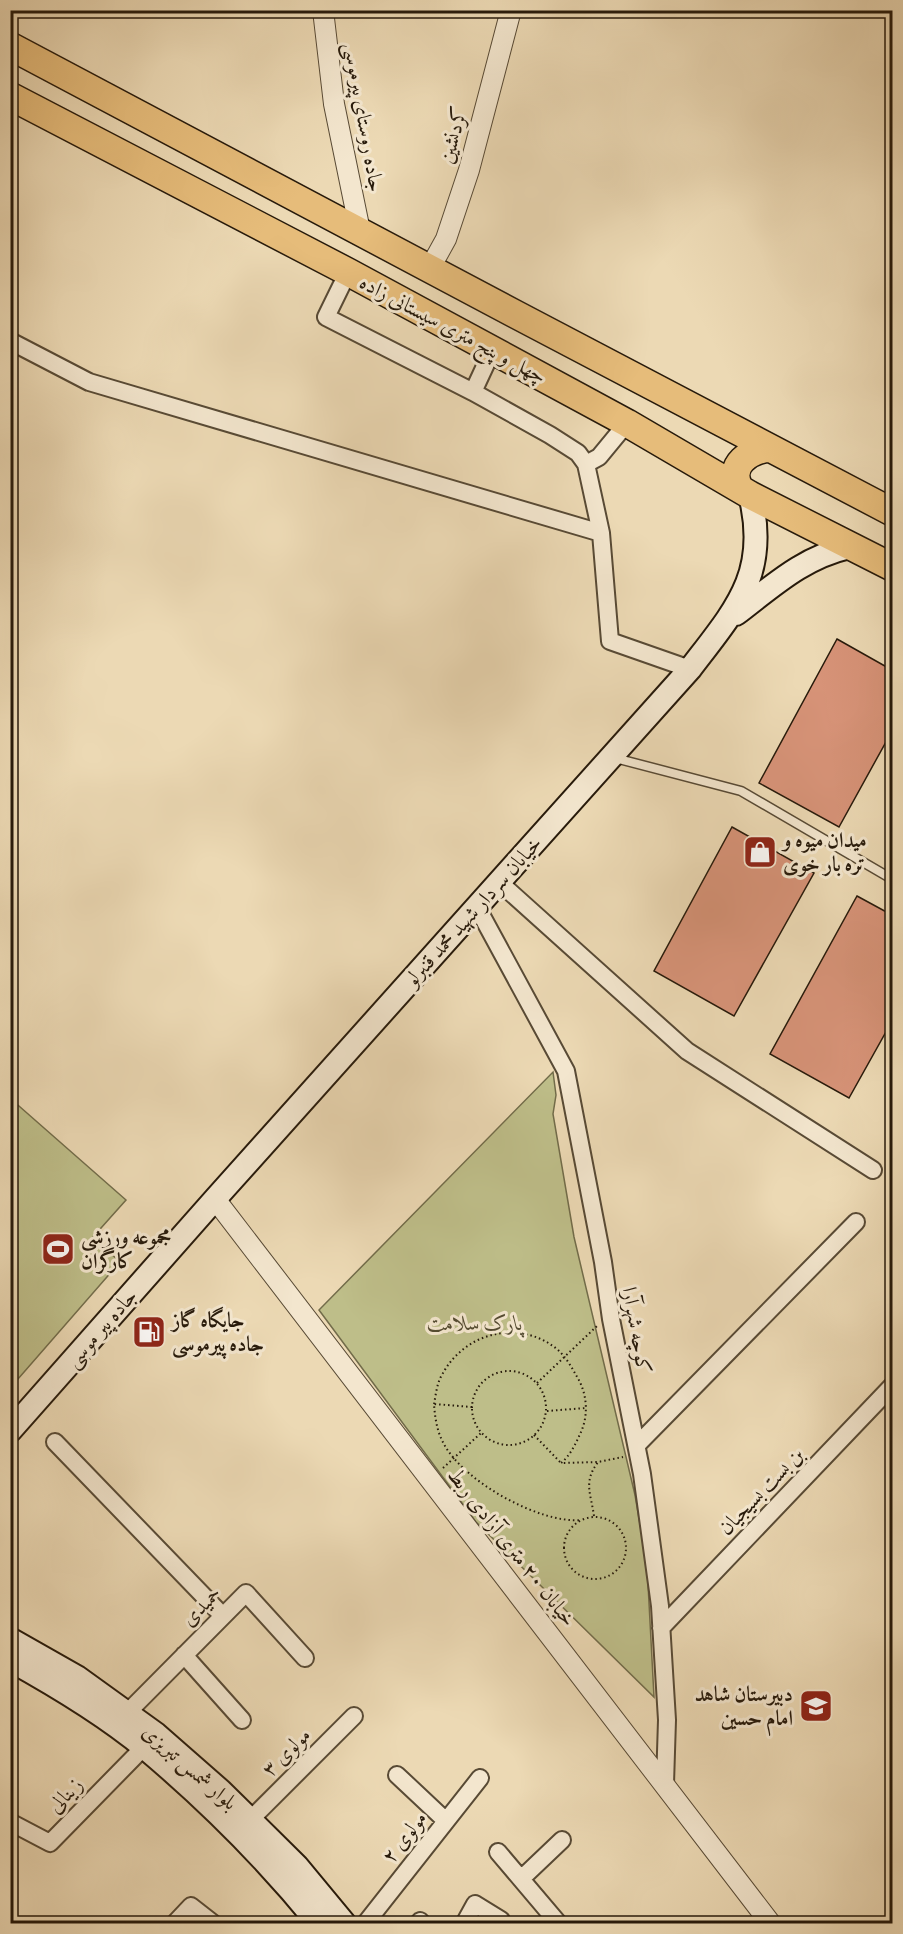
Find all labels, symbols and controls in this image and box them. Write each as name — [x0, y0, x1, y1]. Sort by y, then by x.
street label: جاده روستای پیرموسی — [336, 40, 391, 194]
street label: کردنشین — [432, 103, 474, 167]
street label: چهل و پنج متری سیستانی زاده — [352, 268, 551, 395]
place label: میدان میوه و تره بار خوی — [781, 826, 867, 878]
street label: خیابان سردار شهید محمد قنبرلو — [397, 830, 548, 994]
shop icon: میدان میوه و تره بار خوی — [742, 834, 778, 870]
place label: مجموعه ورزشی کارگران — [81, 1223, 171, 1275]
sports icon: مجموعه ورزشی کارگران — [40, 1231, 76, 1267]
street label: جاده پیر موسی — [59, 1282, 144, 1374]
street label: کوچه شهرآرا — [616, 1284, 658, 1376]
place label: جایگاه گاز جاده پیرموسی — [170, 1306, 264, 1359]
park label: پارک سلامت — [427, 1309, 525, 1338]
fuel station icon: جایگاه گاز جاده پیرموسی — [131, 1314, 167, 1350]
street label: بن بست بسیجیان — [712, 1441, 810, 1541]
street label: خیابان ۲۰ متری آزادی ربط — [441, 1462, 583, 1632]
street label: حمیدی — [175, 1580, 227, 1632]
place label: دبیرستان شاهد امام حسین — [694, 1680, 793, 1737]
school or university icon: دبیرستان شاهد امام حسین — [798, 1688, 834, 1724]
street label: بلوار شمس تبریزی — [136, 1718, 244, 1816]
street label: مولوی ۳ — [255, 1721, 317, 1783]
street label: زینالی — [41, 1771, 89, 1819]
street label: مولوی ۲ — [375, 1805, 433, 1869]

